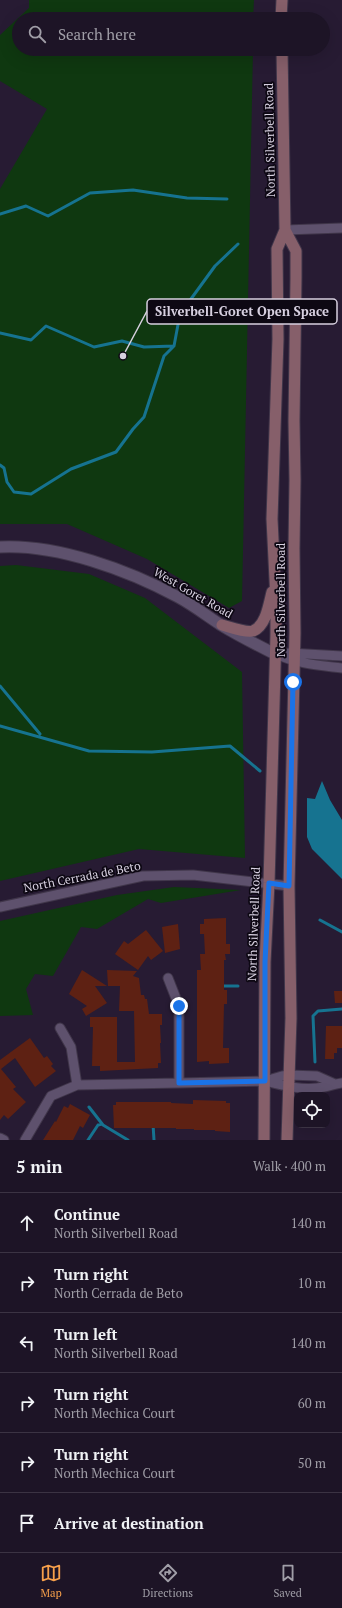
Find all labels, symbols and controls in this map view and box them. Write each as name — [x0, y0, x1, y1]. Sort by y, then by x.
search box — [12, 12, 330, 56]
icon: search — [26, 23, 48, 45]
text: Search here — [58, 24, 136, 44]
street label: North Silverbell Road — [261, 83, 278, 197]
callout: Silverbell-Goret Open Space — [147, 299, 337, 324]
text: Silverbell-Goret Open Space — [155, 302, 329, 320]
street label: North Silverbell Road — [273, 543, 288, 657]
street label: West Goret Road — [151, 564, 236, 621]
route start — [284, 673, 302, 691]
street label: North Cerrada de Beto — [22, 858, 142, 895]
street label: North Silverbell Road — [244, 866, 263, 981]
route end — [170, 997, 188, 1015]
map controls — [294, 1092, 330, 1128]
button: locate — [294, 1092, 330, 1128]
text: 5 min — [16, 1155, 63, 1178]
text: Walk · 400 m — [253, 1157, 326, 1175]
text: Continue — [54, 1204, 120, 1224]
icon: ahead — [16, 1212, 38, 1234]
text: 140 m — [291, 1214, 326, 1232]
text: North Silverbell Road — [54, 1224, 178, 1242]
text: Turn right — [54, 1264, 129, 1284]
icon: right — [16, 1272, 38, 1294]
text: 10 m — [298, 1274, 326, 1292]
text: North Cerrada de Beto — [54, 1284, 183, 1302]
text: Turn left — [54, 1324, 118, 1344]
icon: left — [16, 1332, 38, 1354]
text: 140 m — [291, 1334, 326, 1352]
text: North Silverbell Road — [54, 1344, 178, 1362]
text: Turn right — [54, 1384, 129, 1404]
icon: right — [16, 1392, 38, 1414]
text: 60 m — [298, 1394, 326, 1412]
text: North Mechica Court — [54, 1404, 175, 1422]
text: Turn right — [54, 1444, 129, 1464]
icon: right — [16, 1452, 38, 1474]
text: 50 m — [298, 1454, 326, 1472]
text: North Mechica Court — [54, 1464, 175, 1482]
icon: arrive — [16, 1512, 38, 1534]
text: Arrive at destination — [54, 1513, 204, 1533]
tab: Map — [40, 1562, 62, 1600]
tab: Directions — [142, 1562, 193, 1600]
tab: Saved — [273, 1562, 302, 1600]

